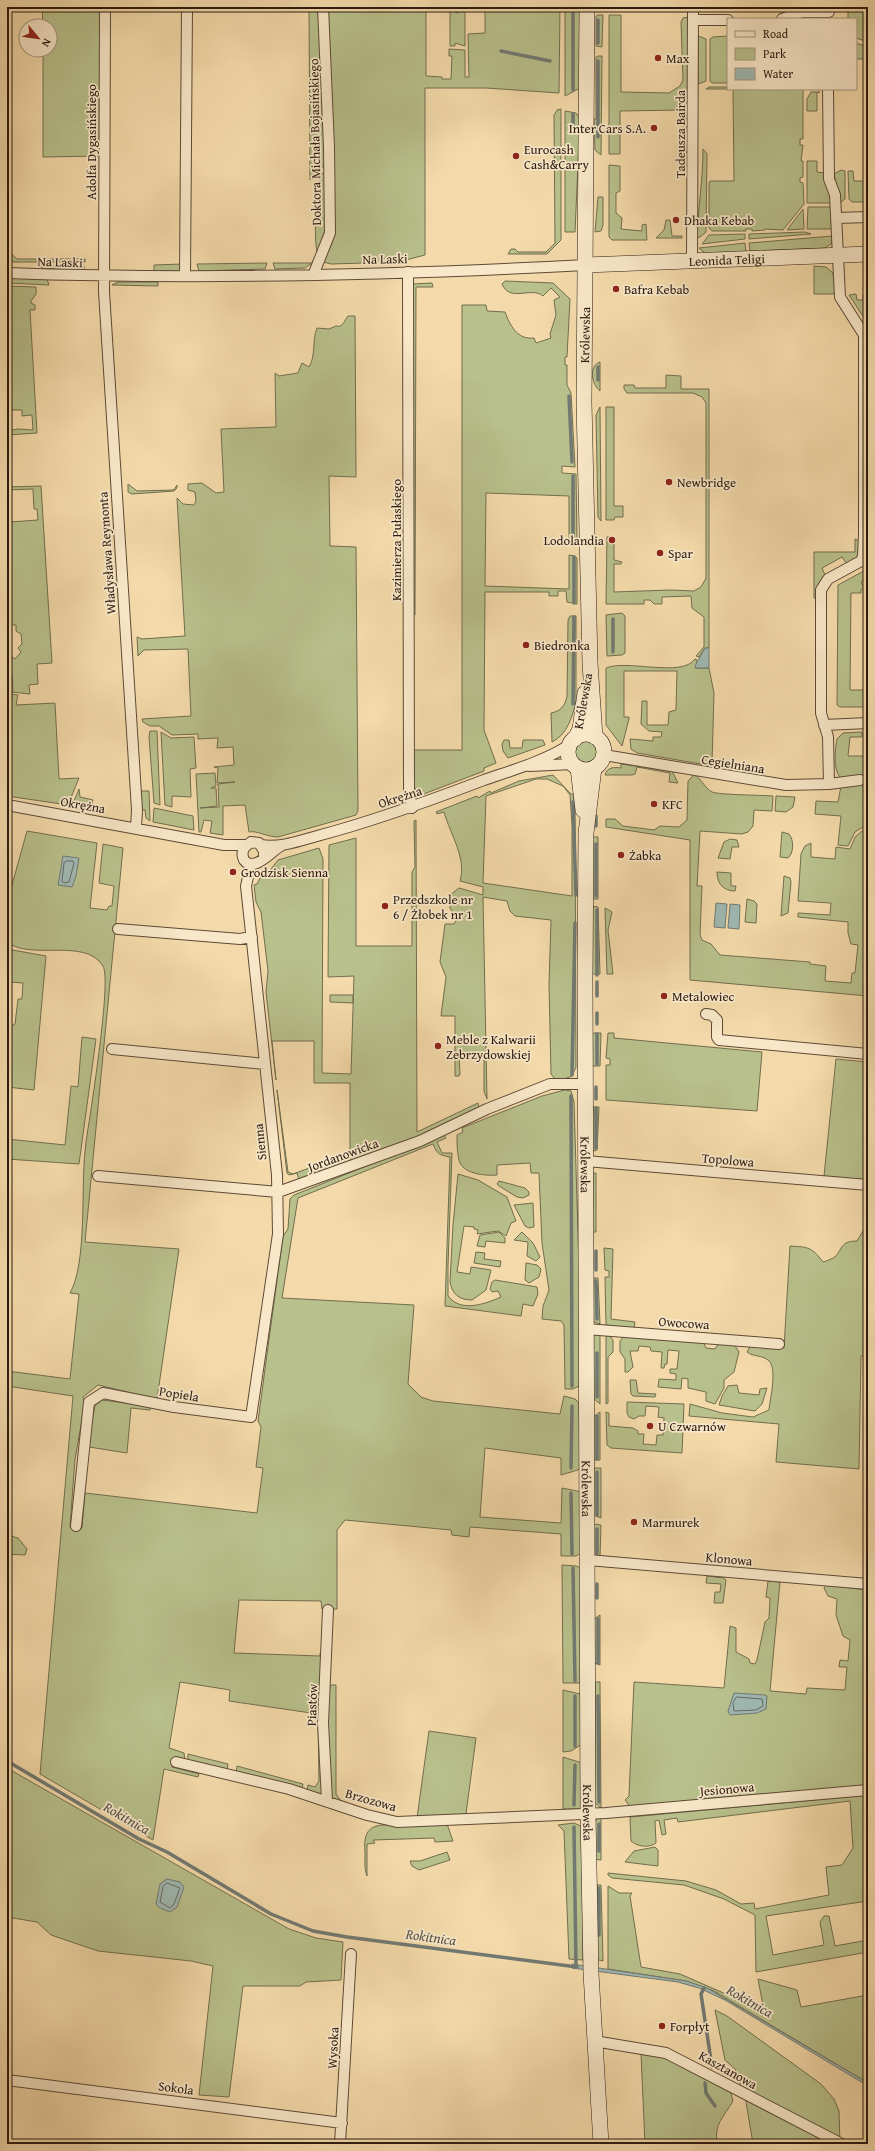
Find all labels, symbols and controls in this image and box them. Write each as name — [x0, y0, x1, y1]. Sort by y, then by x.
north arrow — [18, 18, 58, 58]
legend — [727, 18, 857, 90]
text: Road — [763, 25, 789, 42]
text: N — [38, 36, 56, 51]
text: Park — [763, 45, 787, 62]
place label: Max — [666, 49, 690, 68]
marker: Max — [653, 53, 663, 63]
street label: Doktora Michała Bojasińskiego — [304, 58, 326, 226]
text: Water — [763, 65, 793, 82]
street label: Adolfa Dygasińskiego — [82, 84, 101, 200]
street label: Tadeusza Bairda — [671, 89, 690, 178]
place label: Inter Cars S.A. — [569, 119, 646, 138]
marker: Inter Cars S.A. — [649, 123, 659, 133]
place label: Eurocash Cash&Carry — [524, 140, 589, 174]
marker: Eurocash Cash&Carry — [511, 151, 521, 161]
place label: Dhaka Kebab — [684, 211, 755, 230]
marker: Dhaka Kebab — [671, 215, 681, 225]
street label: Na Laski — [362, 249, 408, 269]
street label: Leonida Teligi — [688, 249, 766, 270]
street label: Na Laski — [37, 252, 83, 272]
place label: Bafra Kebab — [624, 280, 690, 299]
marker: Bafra Kebab — [611, 284, 621, 294]
street label: Królewska — [575, 306, 595, 363]
place label: Newbridge — [677, 473, 736, 492]
marker: Newbridge — [664, 477, 674, 487]
street label: Kazimierza Pułaskiego — [387, 479, 406, 601]
street label: Władysława Reymonta — [93, 490, 121, 615]
place label: Lodolandia — [544, 531, 605, 550]
marker: Lodolandia — [607, 535, 617, 545]
place label: Spar — [668, 544, 694, 563]
marker: Spar — [655, 548, 665, 558]
place label: Biedronka — [534, 636, 591, 655]
marker: Biedronka — [521, 640, 531, 650]
street label: Królewska — [569, 671, 597, 731]
street label: Cegielniana — [700, 750, 767, 778]
street label: Okrężna — [376, 781, 425, 813]
street label: Okrężna — [59, 792, 108, 818]
place label: KFC — [662, 795, 683, 814]
marker: KFC — [649, 799, 659, 809]
place label: Żabka — [629, 846, 662, 865]
marker: Żabka — [616, 850, 626, 860]
place label: Grodzisk Sienna — [241, 863, 329, 882]
marker: Grodzisk Sienna — [228, 867, 238, 877]
place label: Przedszkole nr 6 / Żłobek nr 1 — [393, 890, 474, 924]
marker: Przedszkole nr 6 / Żłobek nr 1 — [380, 901, 390, 911]
place label: Metalowiec — [672, 987, 735, 1006]
marker: Metalowiec — [659, 991, 669, 1001]
place label: Meble z Kalwarii Zebrzydowskiej — [446, 1030, 536, 1064]
marker: Meble z Kalwarii Zebrzydowskiej — [433, 1041, 443, 1051]
street label: Sienna — [249, 1122, 271, 1161]
street label: Jordanowicka — [303, 1133, 382, 1177]
street label: Królewska — [576, 1136, 595, 1194]
street label: Topolowa — [701, 1148, 756, 1172]
street label: Owocowa — [658, 1312, 711, 1334]
street label: Popiela — [158, 1381, 201, 1407]
place label: U Czwarnów — [658, 1417, 727, 1436]
marker: U Czwarnów — [645, 1421, 655, 1431]
street label: Królewska — [577, 1460, 596, 1518]
place label: Marmurek — [642, 1513, 700, 1532]
marker: Marmurek — [629, 1517, 639, 1527]
street label: Klonowa — [705, 1547, 754, 1571]
street label: Piastów — [302, 1683, 322, 1727]
street label: Jesionowa — [697, 1777, 756, 1801]
street label: Brzozowa — [343, 1784, 400, 1817]
street label: Królewska — [578, 1784, 598, 1842]
water label: Rokitnica — [99, 1796, 154, 1840]
water label: Rokitnica — [404, 1923, 458, 1951]
water label: Rokitnica — [722, 1979, 777, 2023]
place label: Forpłyt — [670, 2017, 710, 2036]
marker: Forpłyt — [657, 2021, 667, 2031]
street label: Wysoka — [322, 2026, 344, 2070]
street label: Kasztanowa — [695, 2046, 761, 2094]
street label: Sokola — [157, 2076, 196, 2100]

